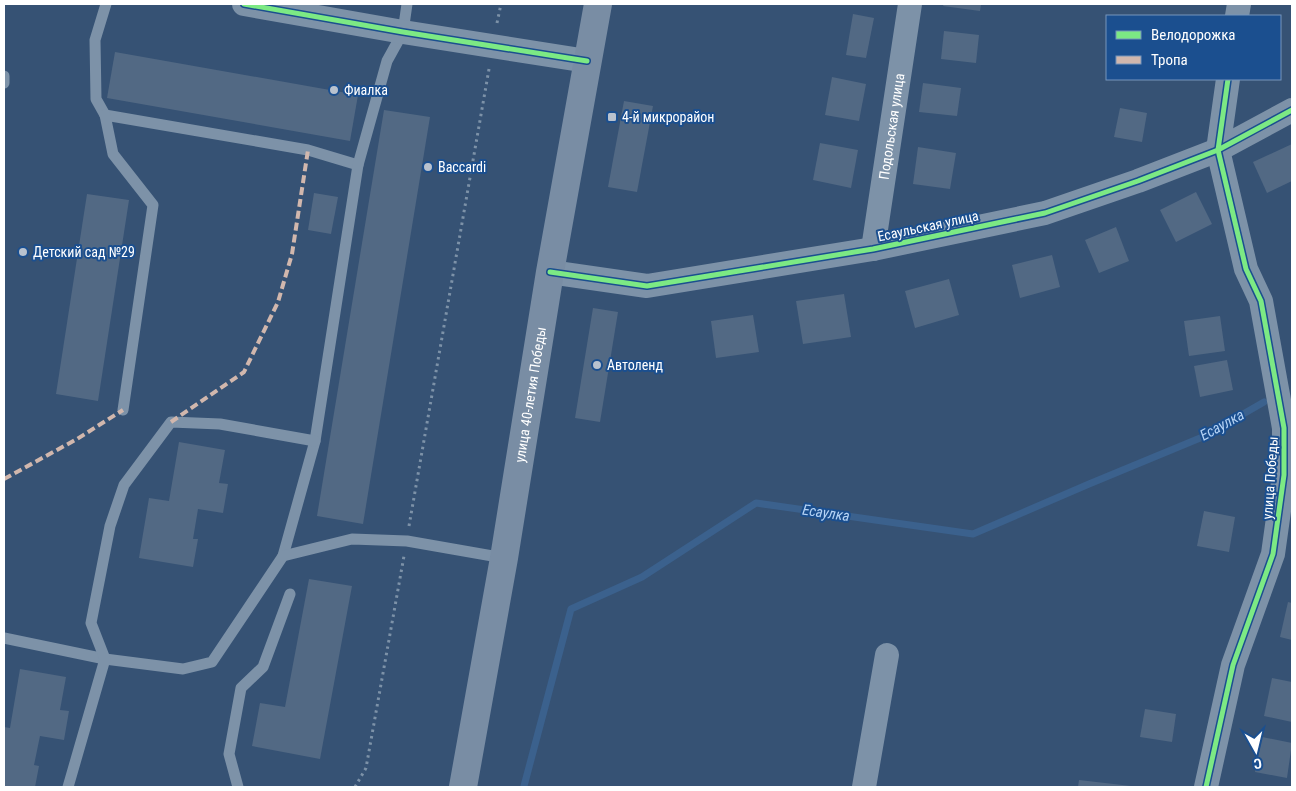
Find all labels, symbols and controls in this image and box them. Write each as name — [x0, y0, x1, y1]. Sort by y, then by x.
legend — [1106, 15, 1281, 80]
text: Велодорожка — [1151, 26, 1236, 44]
text: Тропа — [1151, 51, 1188, 69]
street label: Подольская улица — [876, 72, 907, 181]
place label: Фиалка — [344, 82, 388, 98]
marker: Фиалка — [328, 84, 340, 96]
place label: 4-й микрорайон — [622, 109, 714, 125]
marker: 4-й микрорайон — [606, 111, 618, 123]
place label: Baccardi — [438, 159, 486, 175]
marker: Baccardi — [422, 161, 434, 173]
street label: Есаульская улица — [876, 207, 980, 245]
place label: Детский сад №29 — [33, 244, 135, 260]
marker: Детский сад №29 — [17, 246, 29, 258]
street label: улица 40-летия Победы — [511, 326, 549, 464]
place label: Автоленд — [607, 357, 663, 373]
marker: Автоленд — [591, 359, 603, 371]
water label: Есаулка — [1197, 406, 1247, 444]
street label: улица Победы — [1259, 436, 1281, 520]
water label: Есаулка — [801, 501, 851, 525]
north arrow — [1231, 726, 1281, 776]
text: С — [1253, 755, 1263, 772]

